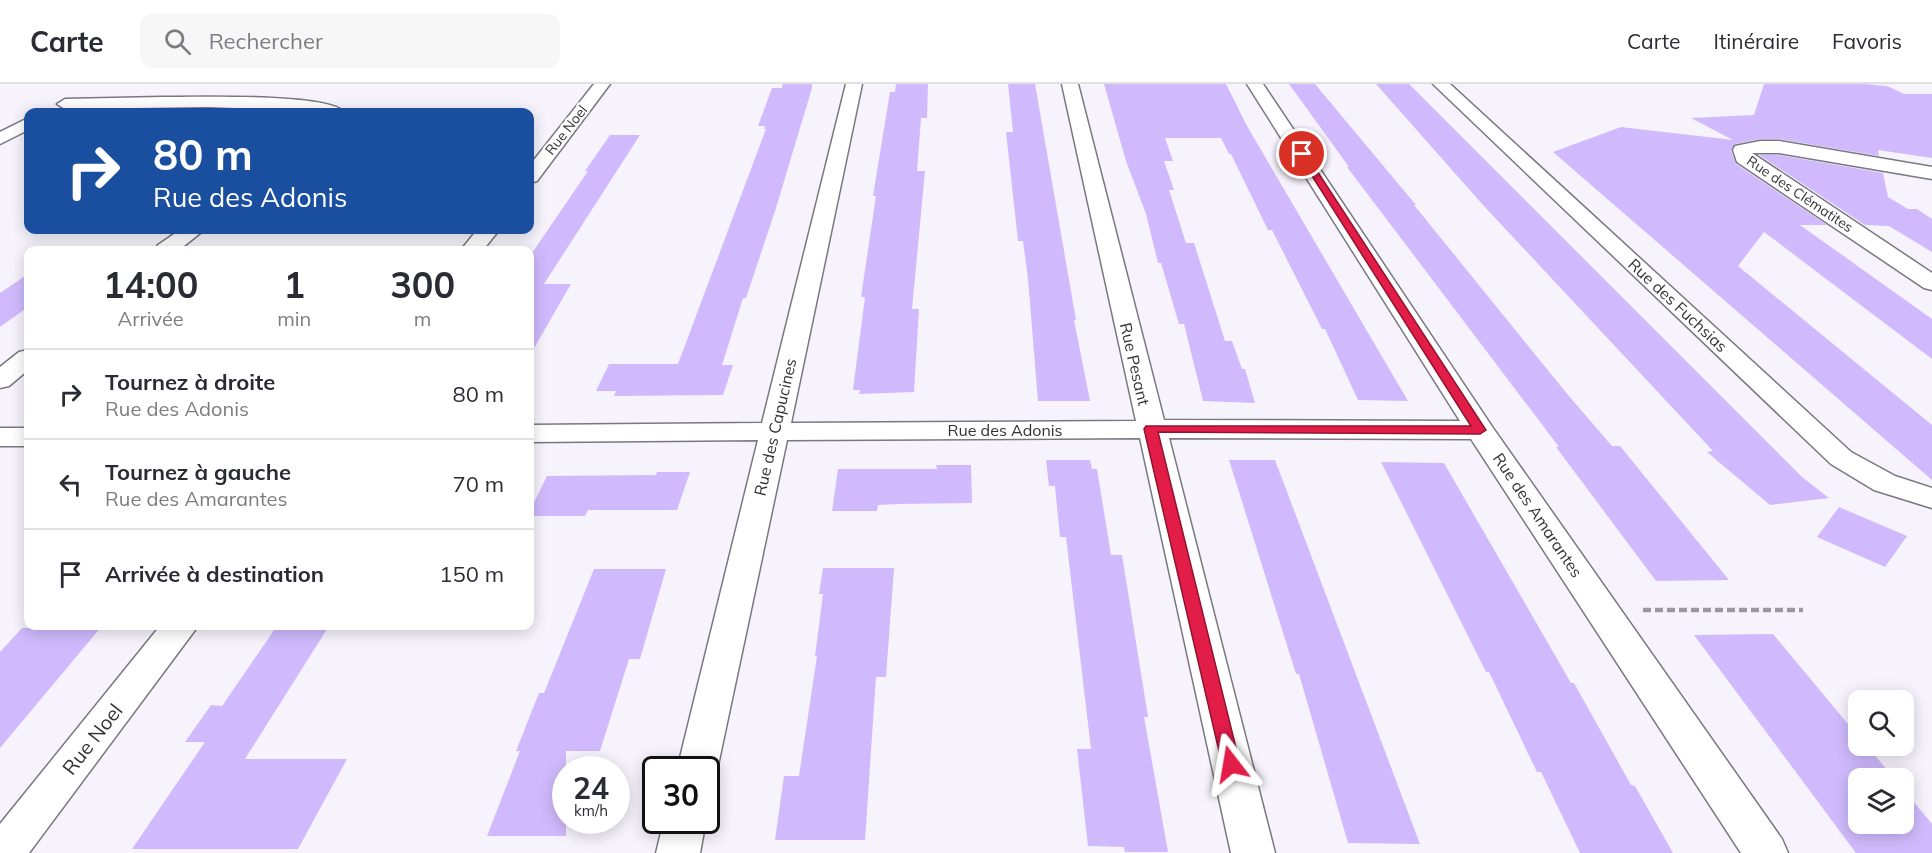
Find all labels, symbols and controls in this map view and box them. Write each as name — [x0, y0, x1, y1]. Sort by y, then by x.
search box — [140, 14, 560, 68]
text: Carte — [30, 24, 104, 59]
icon: search — [161, 25, 194, 58]
text: Rechercher — [209, 27, 323, 55]
text: Carte — [1627, 28, 1681, 54]
text: Itinéraire — [1714, 28, 1799, 54]
text: Favoris — [1832, 28, 1902, 54]
street label: Rue Noel — [541, 101, 591, 159]
text: 80 m — [153, 128, 253, 181]
pin — [1276, 128, 1327, 179]
icon: right — [54, 132, 132, 210]
icon: arrive — [1285, 137, 1318, 170]
street label: Rue des Clématites — [1743, 152, 1857, 236]
text: Rue des Adonis — [153, 180, 347, 214]
street label: Rue des Fuchsias — [1624, 254, 1732, 356]
text: 14:00 — [103, 262, 198, 307]
text: 1 — [283, 262, 305, 307]
text: 300 — [390, 262, 455, 307]
text: Arrivée — [118, 306, 184, 331]
text: min — [277, 306, 311, 331]
text: m — [414, 306, 431, 331]
street label: Rue Pesant — [1116, 321, 1154, 408]
street label: Rue des Capucines — [749, 356, 801, 498]
text: Tournez à droite — [105, 368, 275, 396]
icon: right — [54, 378, 87, 411]
text: 80 m — [453, 380, 504, 408]
text: Rue des Adonis — [105, 396, 249, 421]
street label: Rue des Adonis — [947, 420, 1063, 440]
street label: Rue des Amarantes — [1489, 449, 1587, 581]
text: Tournez à gauche — [105, 458, 291, 486]
icon: left — [54, 468, 87, 501]
text: 70 m — [453, 470, 504, 498]
text: Rue des Amarantes — [105, 486, 287, 511]
icon: arrive — [54, 558, 87, 591]
text: Arrivée à destination — [105, 560, 324, 588]
text: 150 m — [439, 560, 504, 588]
map controls — [1848, 690, 1914, 834]
button: search — [1848, 690, 1914, 756]
street label: Rue Noel — [56, 698, 128, 780]
position arrow — [1199, 732, 1263, 796]
speed limit sign: 30 — [642, 756, 720, 834]
button: layers — [1848, 768, 1914, 834]
text: 24 — [573, 769, 609, 807]
text: km/h — [574, 801, 608, 820]

